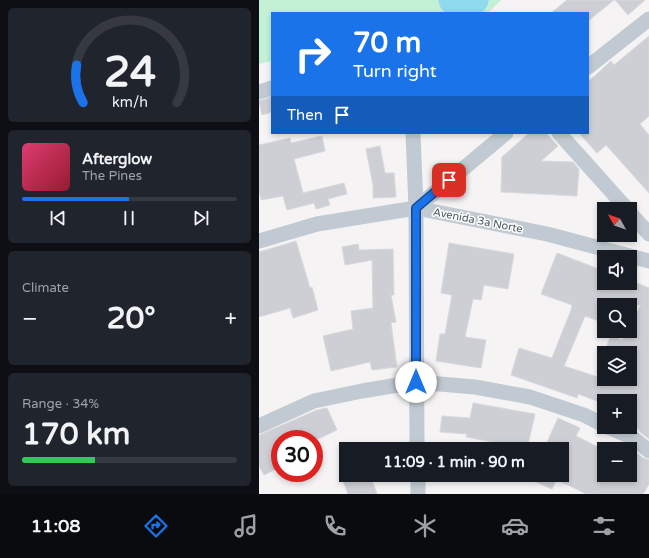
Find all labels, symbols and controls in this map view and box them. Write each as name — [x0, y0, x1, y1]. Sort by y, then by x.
text: 70 m — [353, 26, 421, 60]
icon: right — [287, 28, 339, 80]
text: 24 — [103, 48, 156, 98]
text: Turn right — [353, 60, 437, 82]
text: km/h — [112, 93, 147, 110]
icon: arrive — [331, 104, 353, 126]
text: Then — [287, 106, 323, 124]
text: Afterglow — [82, 150, 152, 168]
pin — [432, 163, 466, 197]
text: The Pines — [82, 168, 142, 184]
icon: arrive — [438, 169, 460, 191]
north arrow — [597, 202, 637, 242]
map controls — [597, 202, 637, 482]
street label: Avenida 3a Norte — [432, 205, 524, 236]
icon: previous — [47, 207, 69, 229]
icon: pause — [118, 207, 140, 229]
icon: next — [190, 207, 212, 229]
button: sound — [597, 250, 637, 290]
text: Climate — [22, 280, 69, 296]
button: search — [597, 298, 637, 338]
text: 20° — [107, 300, 156, 337]
text: − — [22, 306, 38, 332]
text: + — [225, 306, 237, 332]
button: layers — [597, 346, 637, 386]
position arrow — [395, 361, 437, 403]
button: + — [597, 394, 637, 434]
text: Range · 34% — [22, 396, 99, 412]
text: 170 km — [22, 416, 130, 453]
speed limit sign: 30 — [271, 430, 323, 482]
button: − — [597, 442, 637, 482]
text: 11:09 · 1 min · 90 m — [383, 453, 525, 471]
icon: directions — [142, 512, 170, 540]
icon: music — [232, 512, 260, 540]
icon: phone — [321, 512, 349, 540]
icon: climate — [411, 512, 439, 540]
icon: car — [501, 512, 529, 540]
icon: filters — [590, 512, 618, 540]
text: 11:08 — [31, 515, 81, 537]

